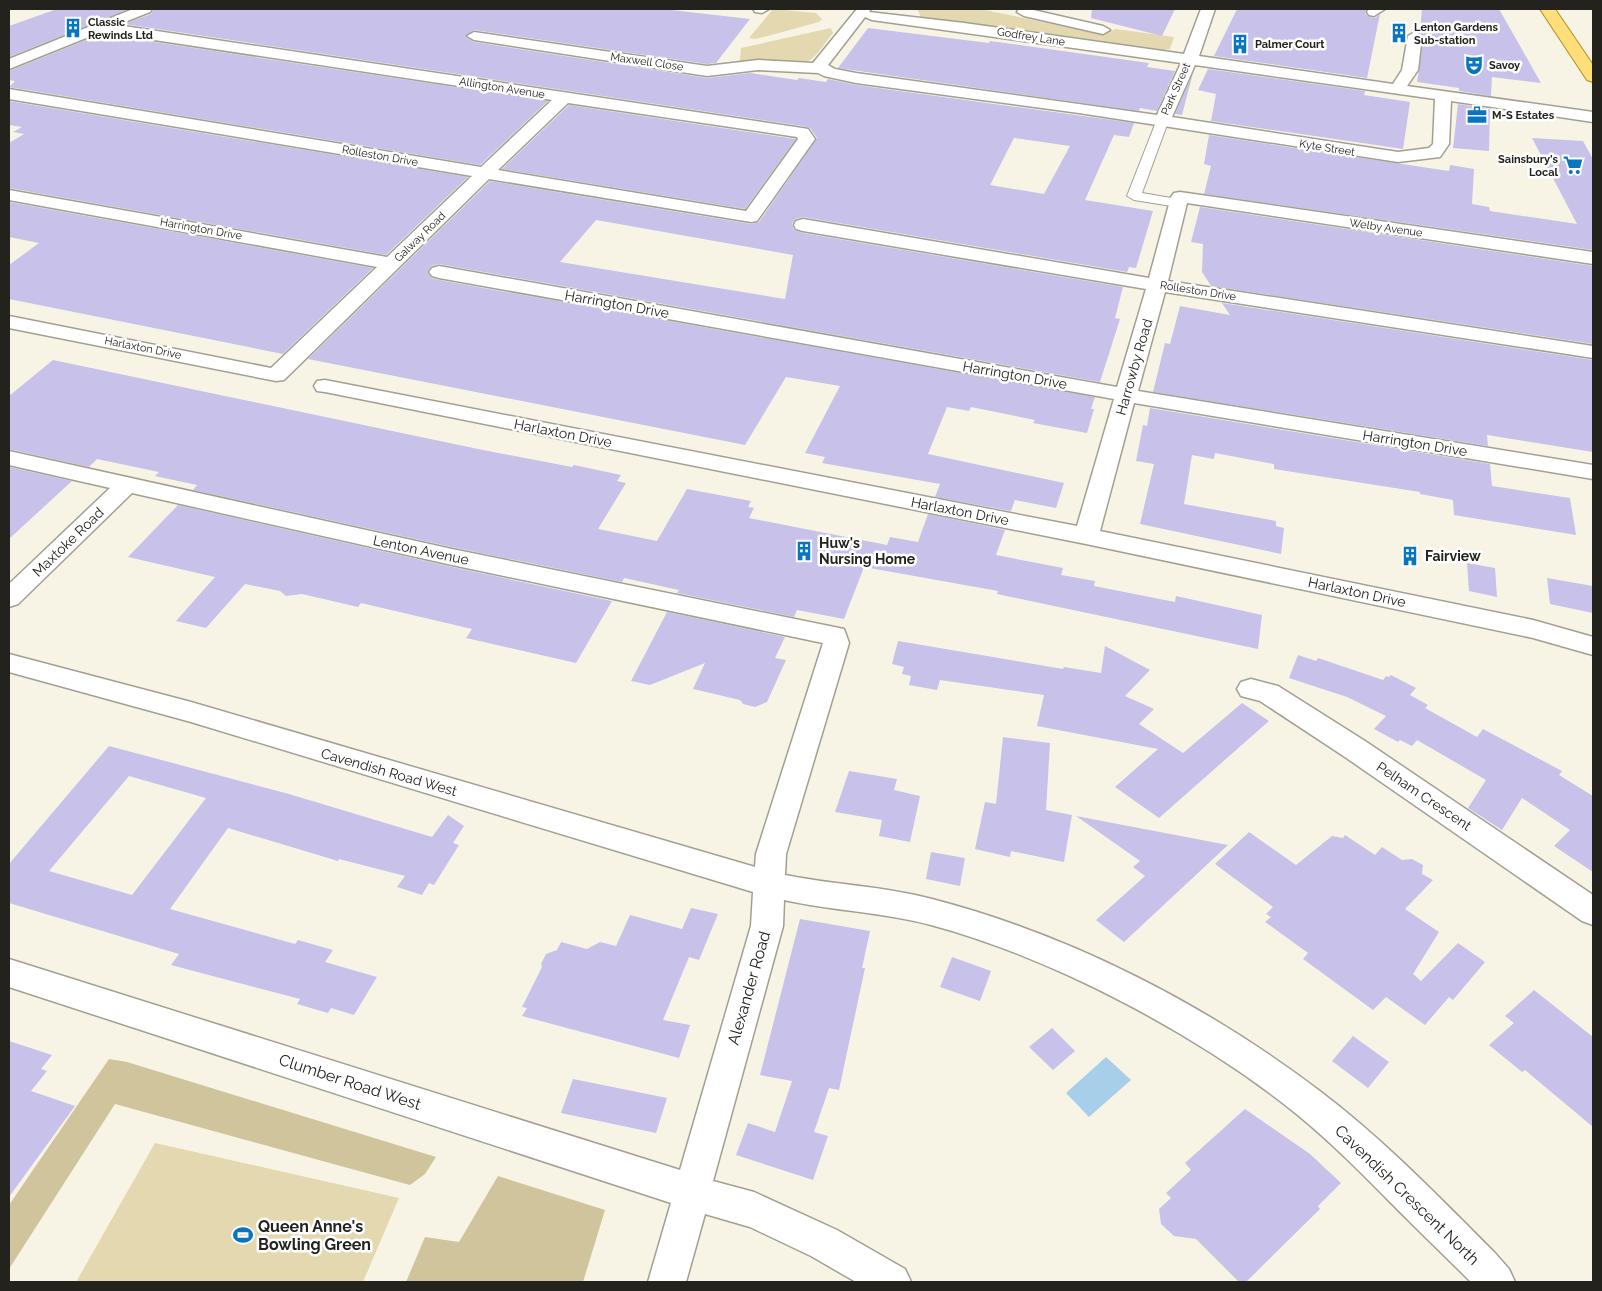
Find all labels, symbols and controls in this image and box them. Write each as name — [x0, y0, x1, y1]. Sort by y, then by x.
place label: Classic Rewinds Ltd — [88, 16, 153, 42]
building icon: Classic Rewinds Ltd — [62, 17, 84, 39]
place label: Lenton Gardens Sub-station — [1414, 21, 1499, 47]
building icon: Lenton Gardens Sub-station — [1388, 22, 1410, 44]
street label: Godfrey Lane — [996, 25, 1066, 49]
building icon: Palmer Court — [1229, 33, 1251, 55]
place label: Palmer Court — [1255, 38, 1325, 51]
street label: Maxwell Close — [610, 50, 685, 74]
theatre icon: Savoy — [1463, 54, 1485, 76]
place label: Savoy — [1489, 59, 1520, 72]
street label: Park Street — [1159, 61, 1193, 117]
street label: Allington Avenue — [458, 75, 546, 101]
office icon: M-S Estates — [1466, 104, 1488, 126]
place label: M-S Estates — [1492, 109, 1555, 122]
street label: Kyte Street — [1298, 137, 1356, 159]
street label: Rolleston Drive — [341, 143, 420, 169]
place label: Sainsbury's Local — [1498, 153, 1559, 179]
supermarket icon: Sainsbury's Local — [1562, 154, 1584, 176]
street label: Galway Road — [392, 209, 448, 265]
street label: Harrington Drive — [159, 215, 244, 243]
street label: Welby Avenue — [1349, 216, 1424, 240]
street label: Rolleston Drive — [1159, 279, 1238, 304]
street label: Harrington Drive — [564, 287, 670, 321]
street label: Harrowby Road — [1113, 317, 1155, 417]
street label: Harlaxton Drive — [103, 334, 183, 362]
street label: Harrington Drive — [962, 358, 1068, 392]
street label: Harlaxton Drive — [513, 416, 613, 450]
street label: Harrington Drive — [1362, 427, 1468, 459]
street label: Harlaxton Drive — [910, 494, 1010, 528]
street label: Maxtoke Road — [29, 504, 107, 580]
street label: Lenton Avenue — [372, 532, 470, 568]
place label: Huw's Nursing Home — [819, 535, 916, 567]
building icon: Huw's Nursing Home — [793, 540, 815, 562]
building icon: Fairview — [1399, 545, 1421, 567]
place label: Fairview — [1425, 548, 1481, 564]
street label: Harlaxton Drive — [1307, 574, 1407, 610]
street label: Cavendish Road West — [319, 745, 459, 799]
street label: Pelham Crescent — [1374, 758, 1475, 834]
street label: Alexander Road — [724, 929, 774, 1047]
street label: Clumber Road West — [277, 1050, 424, 1114]
street label: Cavendish Crescent North — [1331, 1121, 1483, 1269]
place label: Queen Anne's Bowling Green — [258, 1217, 371, 1254]
sports icon: Queen Anne's Bowling Green — [232, 1224, 254, 1246]

